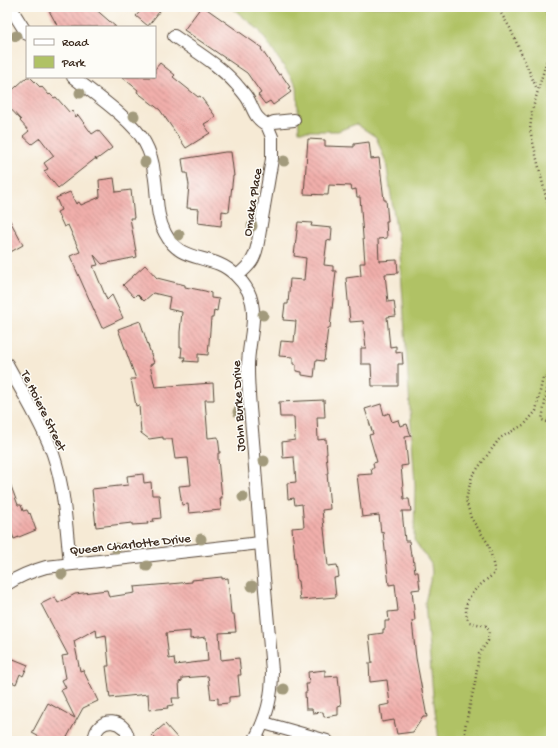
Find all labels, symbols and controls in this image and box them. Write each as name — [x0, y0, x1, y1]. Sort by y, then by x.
legend — [26, 26, 156, 78]
text: Road — [62, 37, 89, 51]
text: Park — [61, 57, 87, 71]
street label: Omaka Place — [241, 167, 266, 238]
street label: John Burke Drive — [230, 360, 249, 452]
street label: Te Hoiere Street — [16, 368, 69, 455]
street label: Queen Charlotte Drive — [69, 532, 192, 559]

